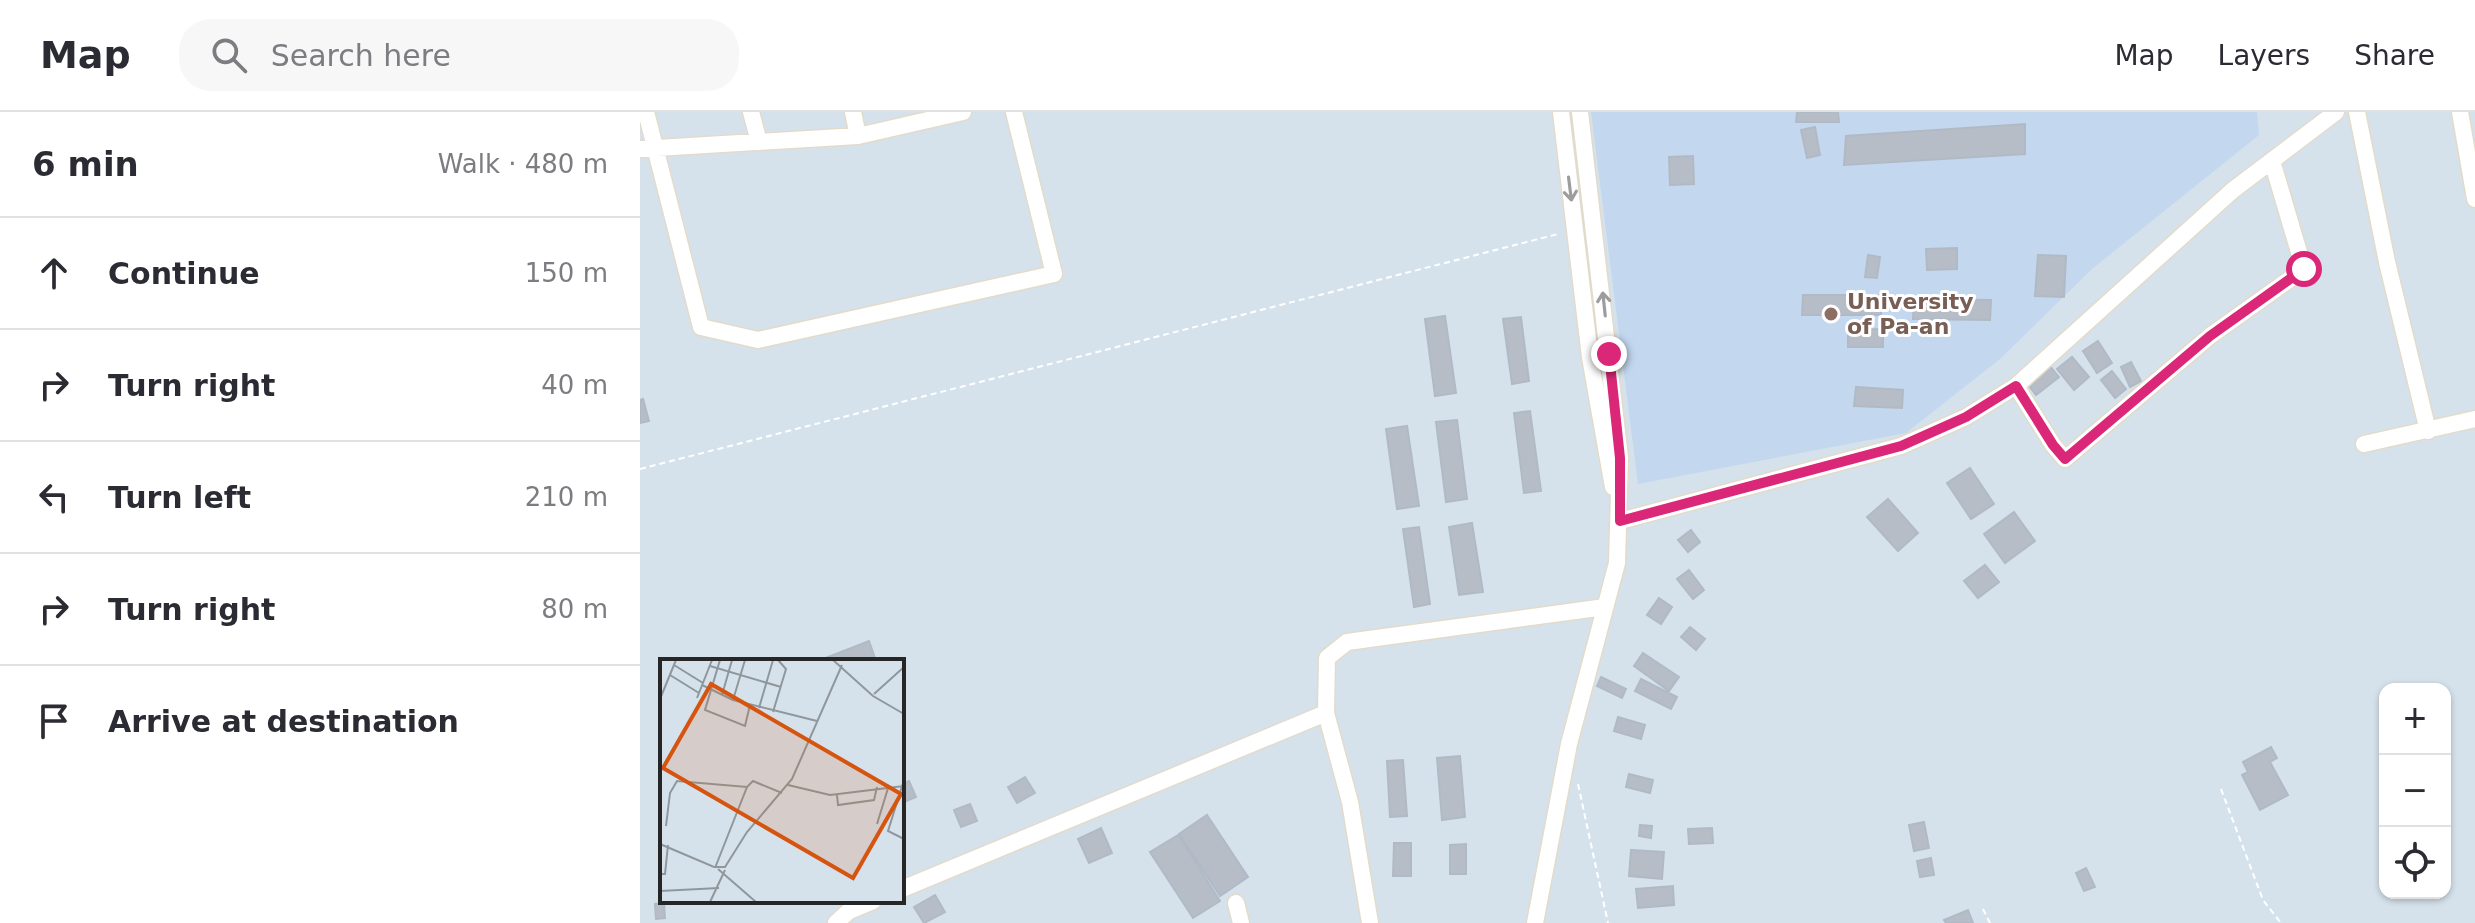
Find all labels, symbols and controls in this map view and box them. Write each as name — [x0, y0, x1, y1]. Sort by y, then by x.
search box — [179, 19, 739, 91]
text: Map — [40, 33, 131, 77]
icon: search — [207, 33, 251, 77]
text: Search here — [271, 38, 451, 73]
text: Map — [2114, 39, 2174, 72]
text: Layers — [2218, 39, 2310, 72]
text: Share — [2354, 39, 2435, 72]
text: 6 min — [32, 144, 139, 184]
text: Walk · 480 m — [438, 149, 608, 179]
one-way arrow — [1562, 176, 1577, 202]
icon: ahead — [32, 251, 76, 295]
route start — [2286, 251, 2322, 287]
text: Continue — [108, 256, 260, 291]
text: 150 m — [525, 258, 608, 288]
place label: University of Pa-an — [1847, 289, 1974, 339]
one-way arrow — [1596, 291, 1611, 318]
marker: University of Pa-an — [1822, 305, 1840, 323]
route end — [1591, 336, 1627, 372]
icon: right — [32, 363, 76, 407]
text: Turn right — [108, 368, 275, 403]
text: 40 m — [541, 370, 608, 400]
icon: left — [32, 475, 76, 519]
text: Turn left — [108, 480, 251, 515]
text: 210 m — [525, 482, 608, 512]
icon: right — [32, 587, 76, 631]
text: Turn right — [108, 592, 275, 627]
text: 80 m — [541, 594, 608, 624]
inset map — [660, 659, 904, 903]
map controls — [2379, 683, 2451, 899]
button: + — [2379, 683, 2451, 755]
icon: arrive — [32, 699, 76, 743]
text: Arrive at destination — [108, 704, 459, 739]
button: − — [2379, 755, 2451, 827]
button: locate — [2379, 827, 2451, 899]

